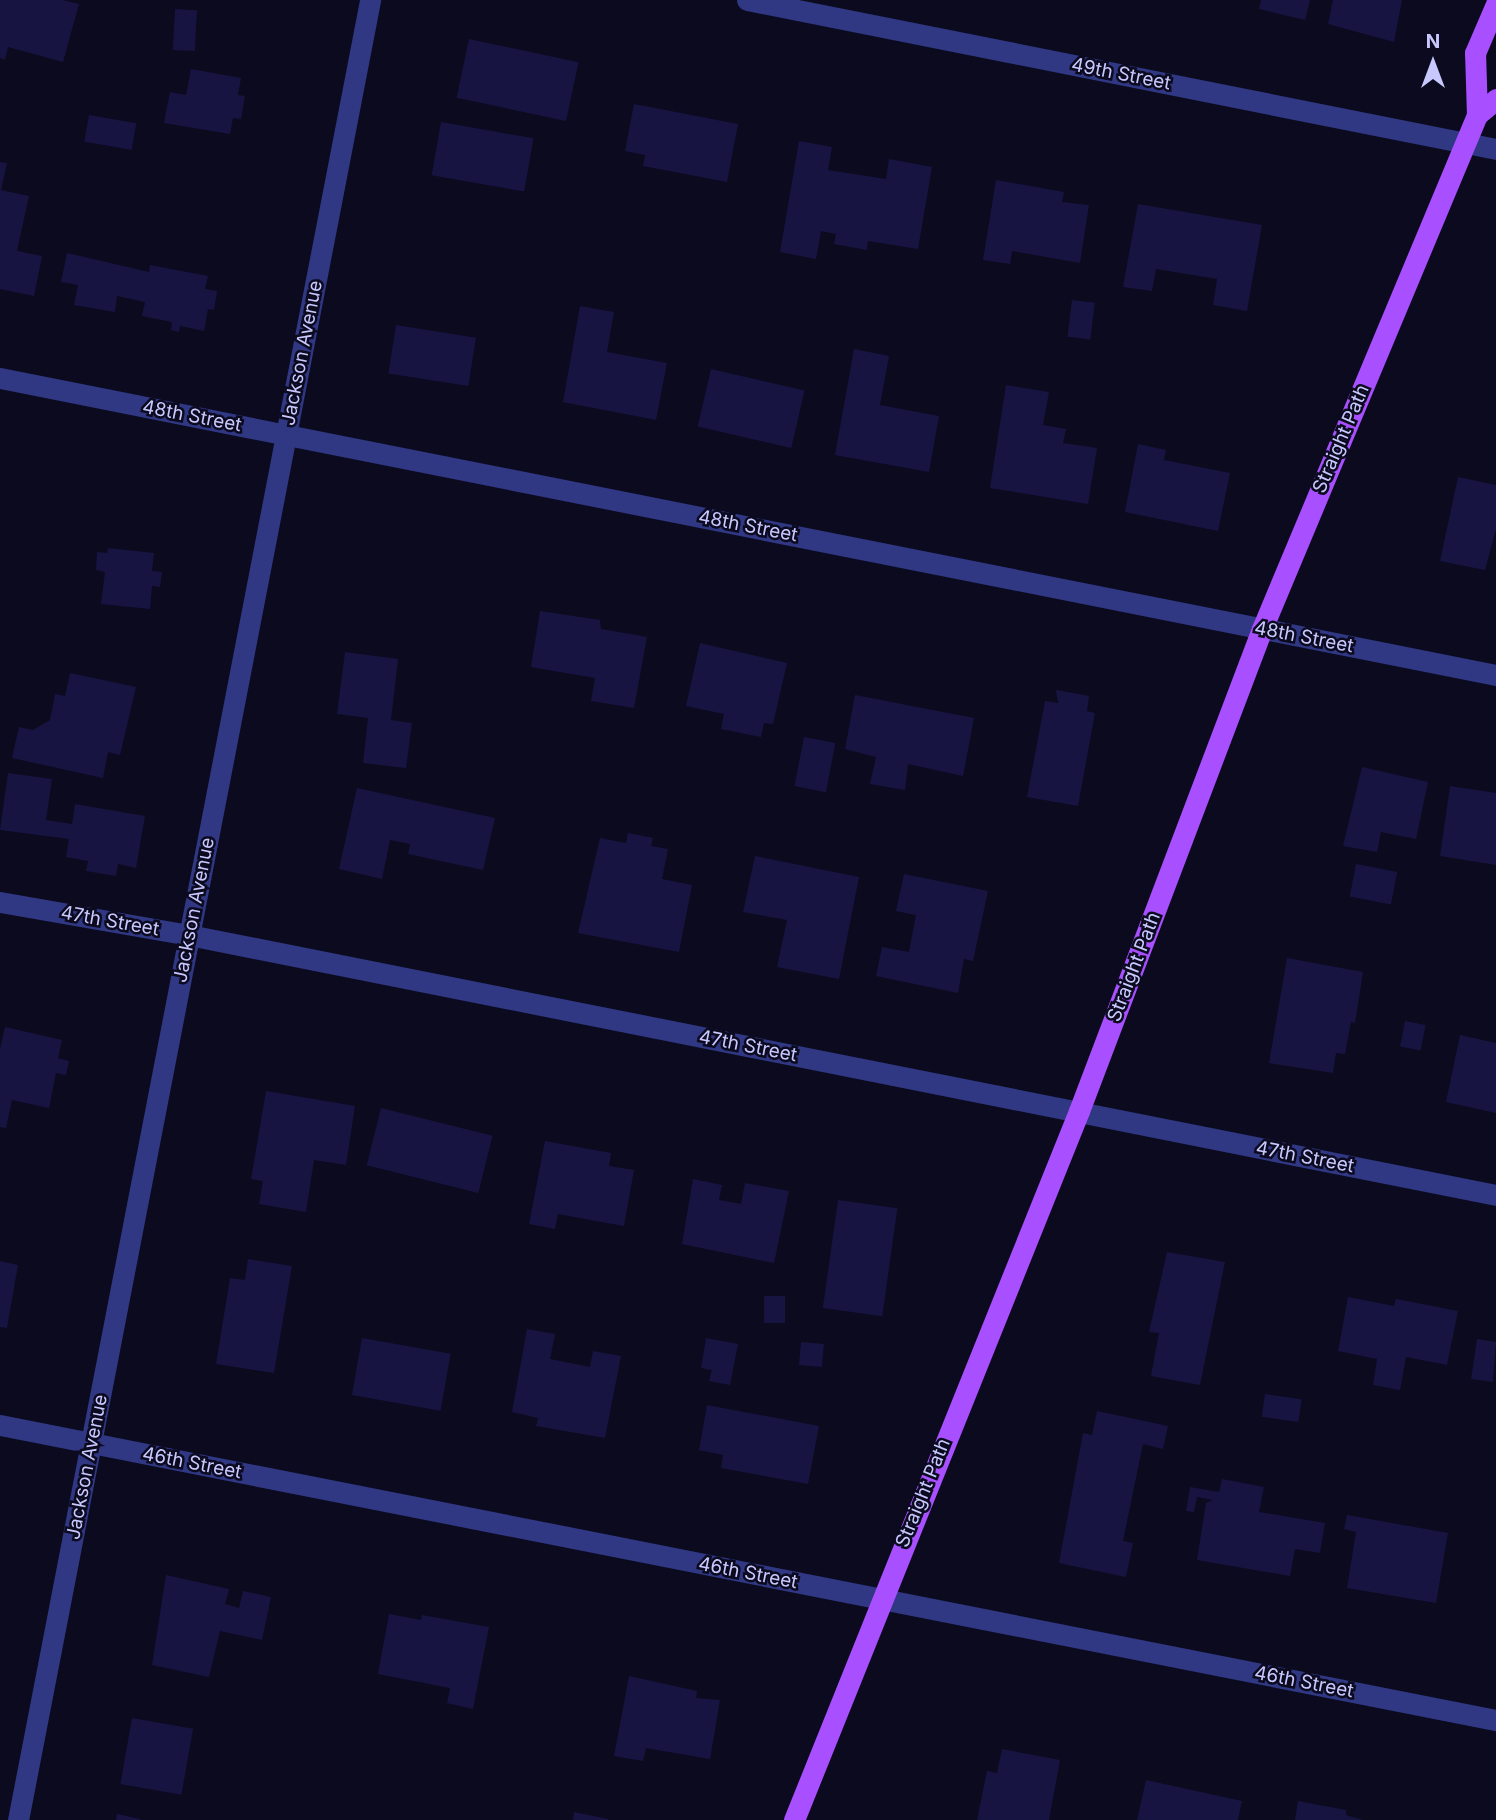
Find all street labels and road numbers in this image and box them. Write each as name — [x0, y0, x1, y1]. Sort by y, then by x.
street label: 49th Street — [1069, 53, 1173, 95]
street label: Jackson Avenue — [277, 278, 327, 428]
street label: Straight Path — [1308, 381, 1374, 497]
street label: 48th Street — [141, 395, 243, 437]
street label: 48th Street — [697, 505, 799, 547]
street label: 48th Street — [1253, 616, 1355, 658]
street label: Jackson Avenue — [169, 835, 219, 985]
street label: 47th Street — [59, 901, 161, 941]
street label: Straight Path — [1103, 909, 1165, 1025]
street label: 47th Street — [697, 1025, 799, 1067]
street label: 47th Street — [1254, 1136, 1356, 1178]
street label: Jackson Avenue — [62, 1392, 112, 1542]
street label: Straight Path — [891, 1435, 955, 1551]
street label: 46th Street — [141, 1442, 243, 1484]
street label: 46th Street — [697, 1552, 799, 1594]
street label: 46th Street — [1253, 1661, 1355, 1703]

